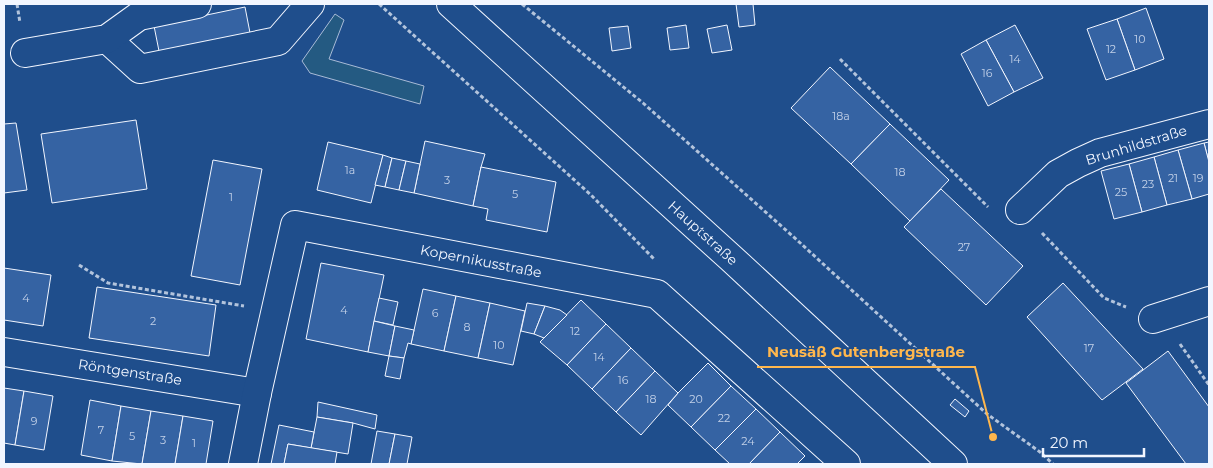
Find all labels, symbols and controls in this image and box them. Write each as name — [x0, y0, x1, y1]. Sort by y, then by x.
house number: 10 — [1134, 32, 1146, 46]
house number: 12 — [1106, 42, 1116, 56]
house number: 14 — [1009, 52, 1021, 66]
house number: 16 — [982, 66, 993, 80]
house number: 18a — [832, 109, 850, 123]
street label: Brunhildstraße — [1083, 121, 1189, 169]
house number: 1a — [345, 163, 355, 177]
house number: 18 — [895, 165, 906, 179]
house number: 21 — [1168, 171, 1178, 185]
house number: 19 — [1193, 171, 1204, 185]
house number: 3 — [444, 173, 450, 187]
house number: 23 — [1142, 177, 1154, 191]
house number: 25 — [1115, 185, 1127, 199]
house number: 5 — [512, 187, 518, 201]
house number: 1 — [229, 190, 233, 204]
street label: Hauptstraße — [664, 197, 742, 269]
street label: Kopernikusstraße — [419, 240, 543, 282]
house number: 27 — [958, 240, 970, 254]
house number: 4 — [22, 291, 30, 305]
house number: 4 — [340, 303, 348, 317]
house number: 6 — [432, 306, 439, 320]
house number: 2 — [150, 314, 156, 328]
house number: 8 — [463, 320, 471, 334]
house number: 12 — [570, 324, 580, 338]
callout: Neusäß Gutenbergstraße — [757, 337, 975, 367]
house number: 10 — [493, 338, 505, 352]
house number: 17 — [1084, 341, 1094, 355]
text: Neusäß Gutenbergstraße — [767, 342, 965, 361]
house number: 14 — [593, 350, 605, 364]
street label: Röntgenstraße — [77, 355, 183, 389]
house number: 16 — [618, 373, 629, 387]
house number: 18 — [646, 392, 657, 406]
house number: 20 — [689, 392, 703, 406]
house number: 22 — [718, 411, 730, 425]
house number: 9 — [31, 414, 38, 428]
house number: 7 — [98, 423, 104, 437]
scale bar — [1043, 426, 1144, 458]
house number: 5 — [129, 429, 135, 443]
house number: 3 — [160, 433, 166, 447]
text: 20 m — [1050, 433, 1088, 452]
house number: 24 — [741, 434, 755, 448]
house number: 1 — [192, 436, 196, 450]

